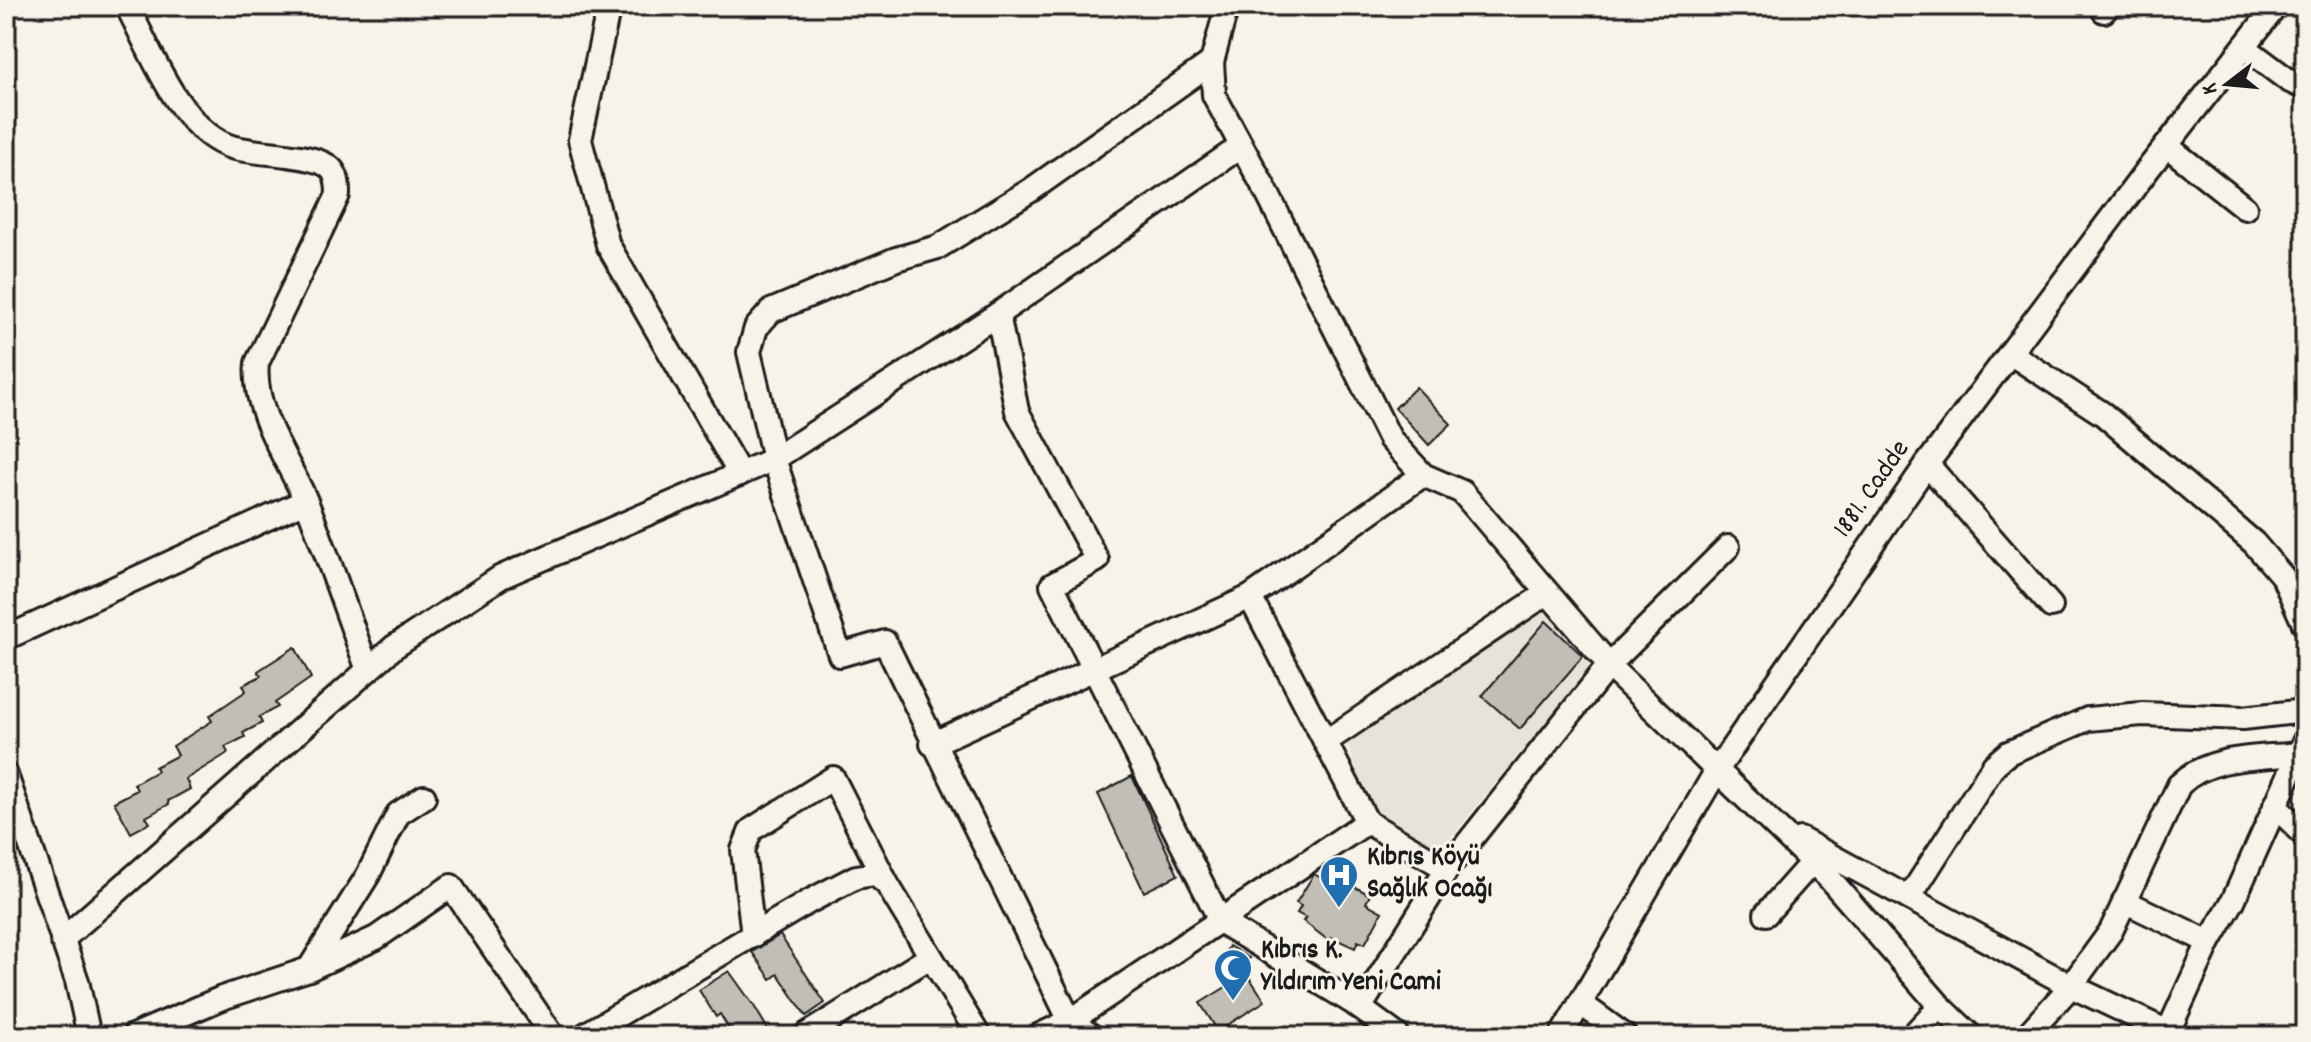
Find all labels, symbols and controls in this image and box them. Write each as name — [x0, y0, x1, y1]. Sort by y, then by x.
north arrow — [2187, 44, 2267, 124]
text: K — [2195, 79, 2227, 98]
street label: 1881. Cadde — [1825, 433, 1921, 547]
place label: Kıbrıs Köyü Sağlık Ocağı — [1367, 839, 1492, 911]
hospital icon: Kıbrıs Köyü Sağlık Ocağı — [1318, 854, 1360, 909]
place label: Kıbrıs K. Yıldırım Yeni Cami — [1260, 932, 1441, 1004]
mosque icon: Kıbrıs K. Yıldırım Yeni Cami — [1212, 947, 1254, 1002]

